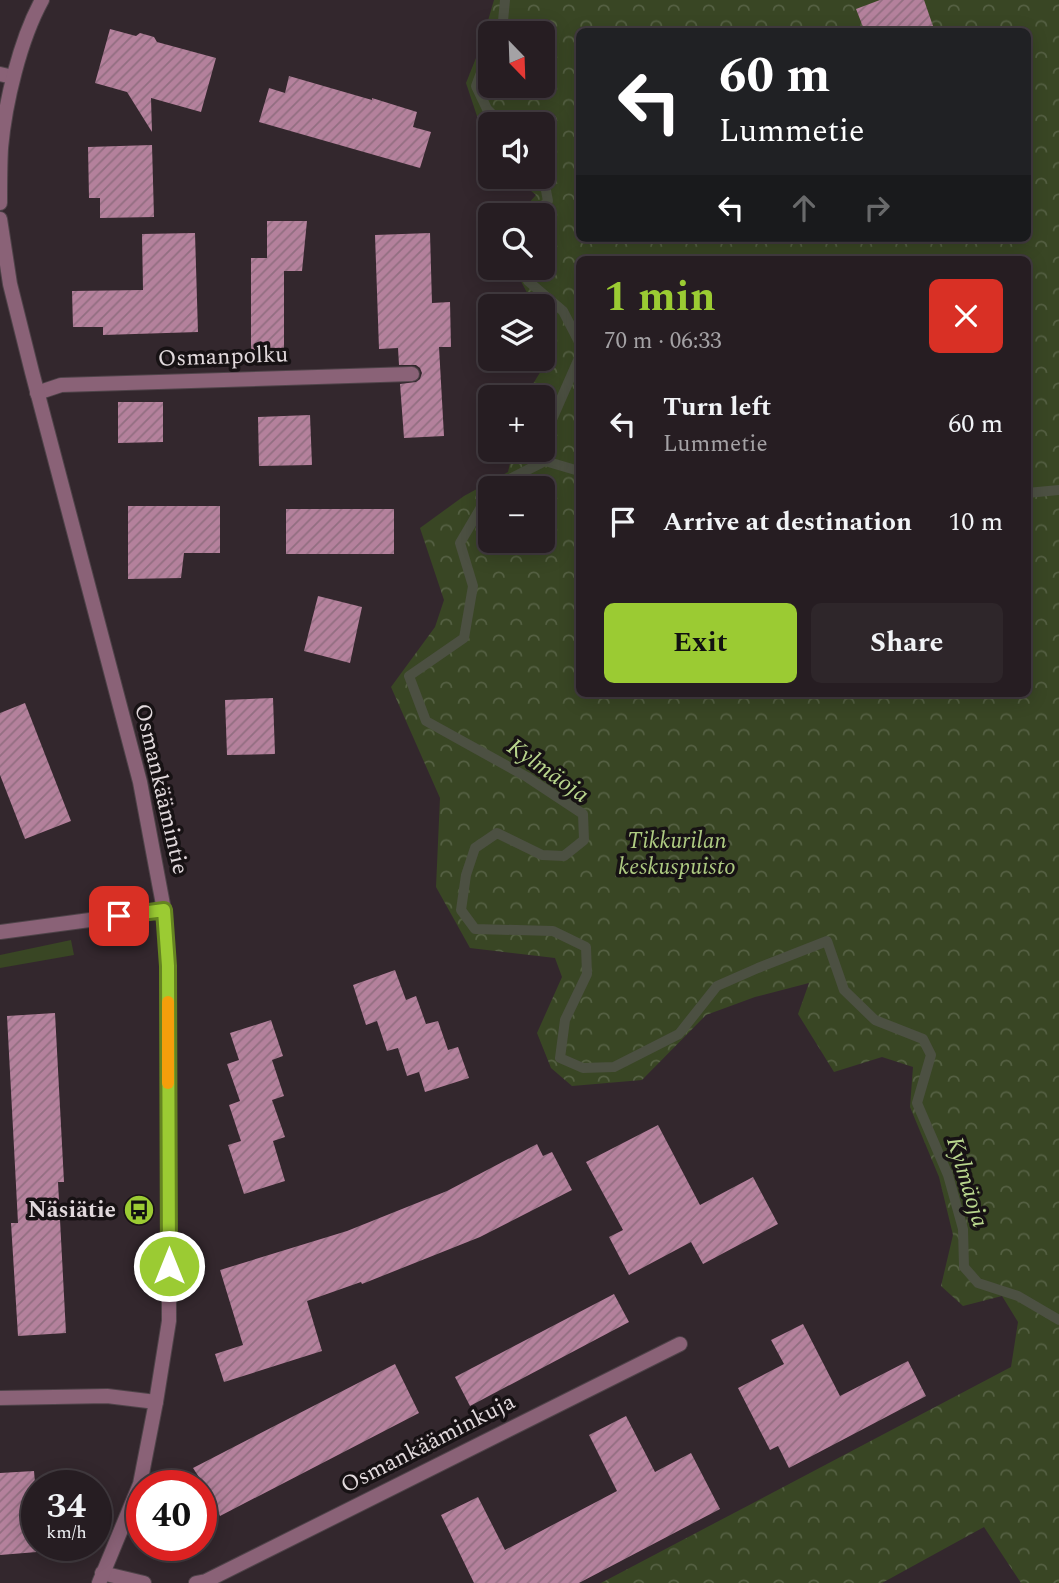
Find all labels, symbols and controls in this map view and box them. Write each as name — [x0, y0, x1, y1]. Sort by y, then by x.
north arrow — [478, 21, 555, 98]
map controls — [478, 21, 555, 553]
text: 60 m — [719, 39, 830, 114]
icon: left — [604, 56, 695, 147]
text: Lummetie — [719, 107, 865, 156]
button: sound — [478, 112, 555, 189]
icon: left — [712, 189, 750, 227]
icon: ahead — [785, 189, 823, 227]
icon: right — [858, 189, 896, 227]
button: search — [478, 203, 555, 280]
text: 1 min — [604, 266, 716, 329]
button: close — [929, 279, 1003, 353]
button: layers — [478, 294, 555, 371]
text: 70 m · 06:33 — [604, 324, 722, 359]
street label: Osmanpolku — [157, 337, 289, 377]
button: + — [478, 385, 555, 462]
text: Turn left — [663, 387, 771, 427]
text: 60 m — [948, 404, 1003, 444]
icon: left — [604, 405, 642, 443]
text: Lummetie — [663, 427, 768, 462]
button: − — [478, 476, 555, 553]
text: Arrive at destination — [663, 502, 912, 542]
text: 10 m — [948, 502, 1003, 542]
icon: arrive — [604, 503, 642, 541]
button: Exit — [604, 603, 797, 683]
button: Share — [811, 603, 1003, 683]
street label: Osmankäämintie — [124, 700, 198, 878]
water label: Kylmäoja — [499, 729, 597, 813]
park label: Tikkurilan keskuspuisto — [618, 824, 736, 885]
pin — [89, 886, 149, 946]
icon: arrive — [100, 897, 138, 935]
water label: Kylmäoja — [936, 1132, 998, 1232]
place label: Näsiätie — [28, 1193, 116, 1228]
bus stop icon: Näsiätie — [122, 1193, 156, 1227]
position arrow — [132, 1229, 206, 1303]
street label: Osmankääminkuja — [335, 1385, 521, 1503]
speed limit sign: 40 — [126, 1470, 217, 1561]
text: 34 — [47, 1480, 86, 1533]
text: km/h — [46, 1519, 87, 1546]

